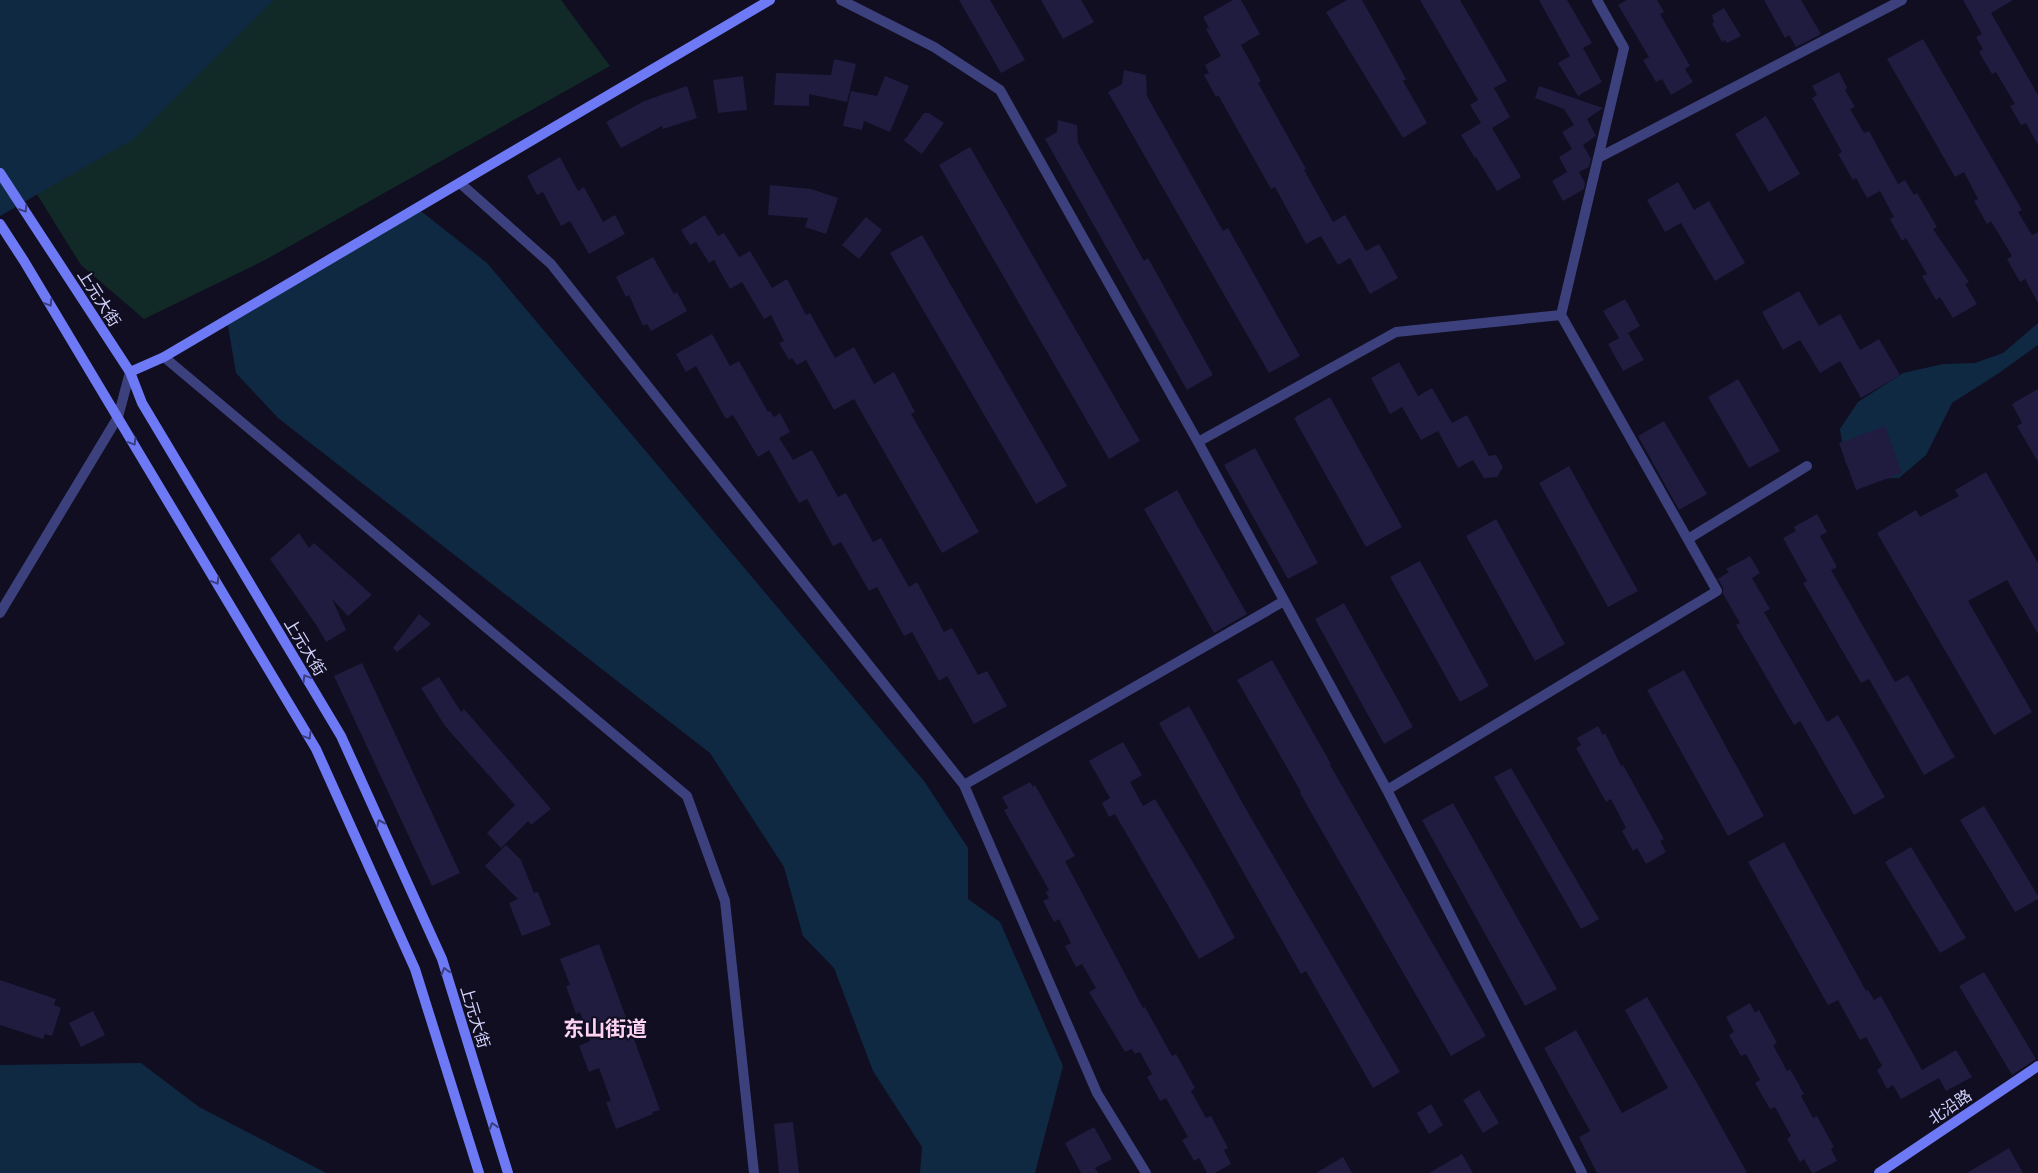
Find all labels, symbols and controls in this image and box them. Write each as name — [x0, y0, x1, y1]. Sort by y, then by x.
one-way arrow — [18, 204, 27, 213]
street label: 上元大街 — [74, 267, 124, 329]
one-way arrow — [43, 297, 53, 306]
one-way arrow — [126, 436, 136, 445]
one-way arrow — [210, 576, 220, 585]
street label: 上元大街 — [281, 615, 329, 679]
one-way arrow — [303, 675, 313, 684]
one-way arrow — [302, 731, 312, 740]
one-way arrow — [375, 819, 386, 828]
one-way arrow — [441, 968, 451, 976]
street label: 上元大街 — [458, 984, 492, 1050]
district label: 东山街道 — [563, 1017, 647, 1040]
street label: 北沿路 — [1925, 1087, 1975, 1127]
one-way arrow — [489, 1123, 499, 1131]

